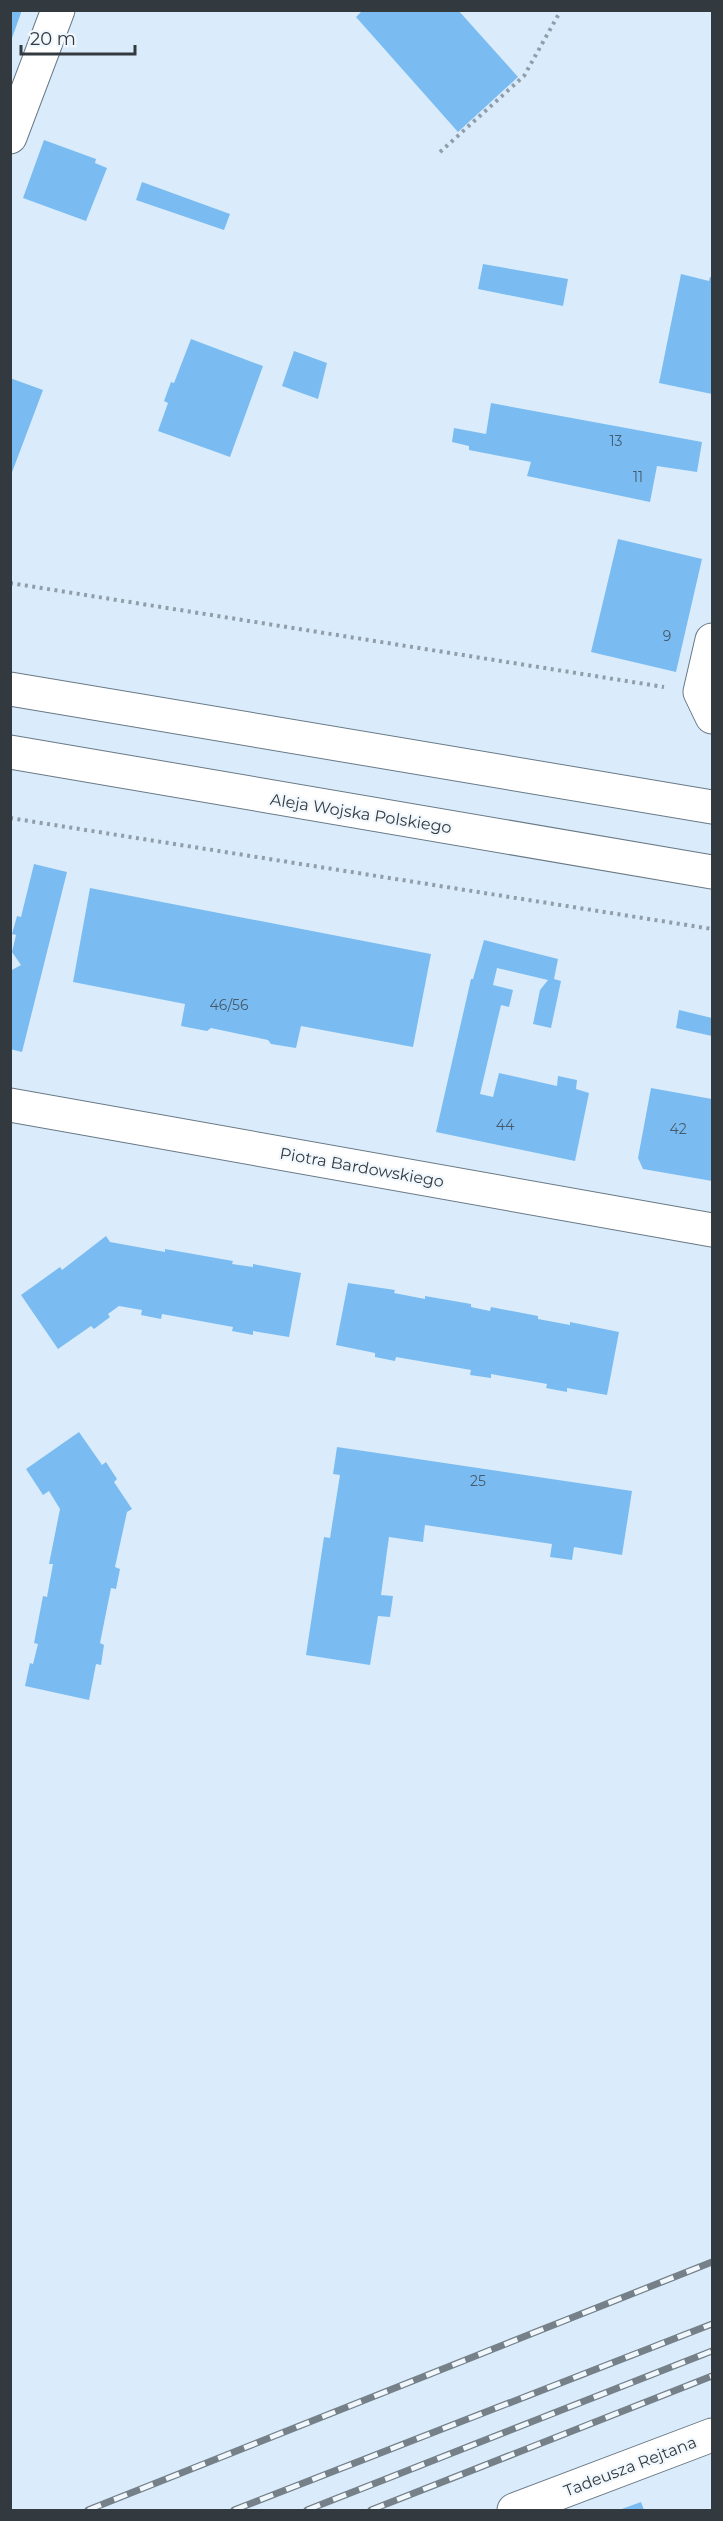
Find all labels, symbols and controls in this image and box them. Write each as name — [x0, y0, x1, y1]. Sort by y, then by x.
scale bar — [21, 18, 135, 56]
text: 20 m — [30, 28, 76, 50]
house number: 13 — [610, 432, 623, 450]
house number: 11 — [633, 468, 643, 486]
house number: 9 — [663, 627, 671, 645]
street label: Aleja Wojska Polskiego — [269, 790, 453, 837]
house number: 46/56 — [209, 996, 249, 1014]
house number: 44 — [496, 1116, 515, 1134]
house number: 42 — [669, 1120, 687, 1138]
street label: Piotra Bardowskiego — [278, 1144, 445, 1191]
house number: 25 — [470, 1472, 486, 1490]
street label: Tadeusza Rejtana — [561, 2432, 699, 2500]

